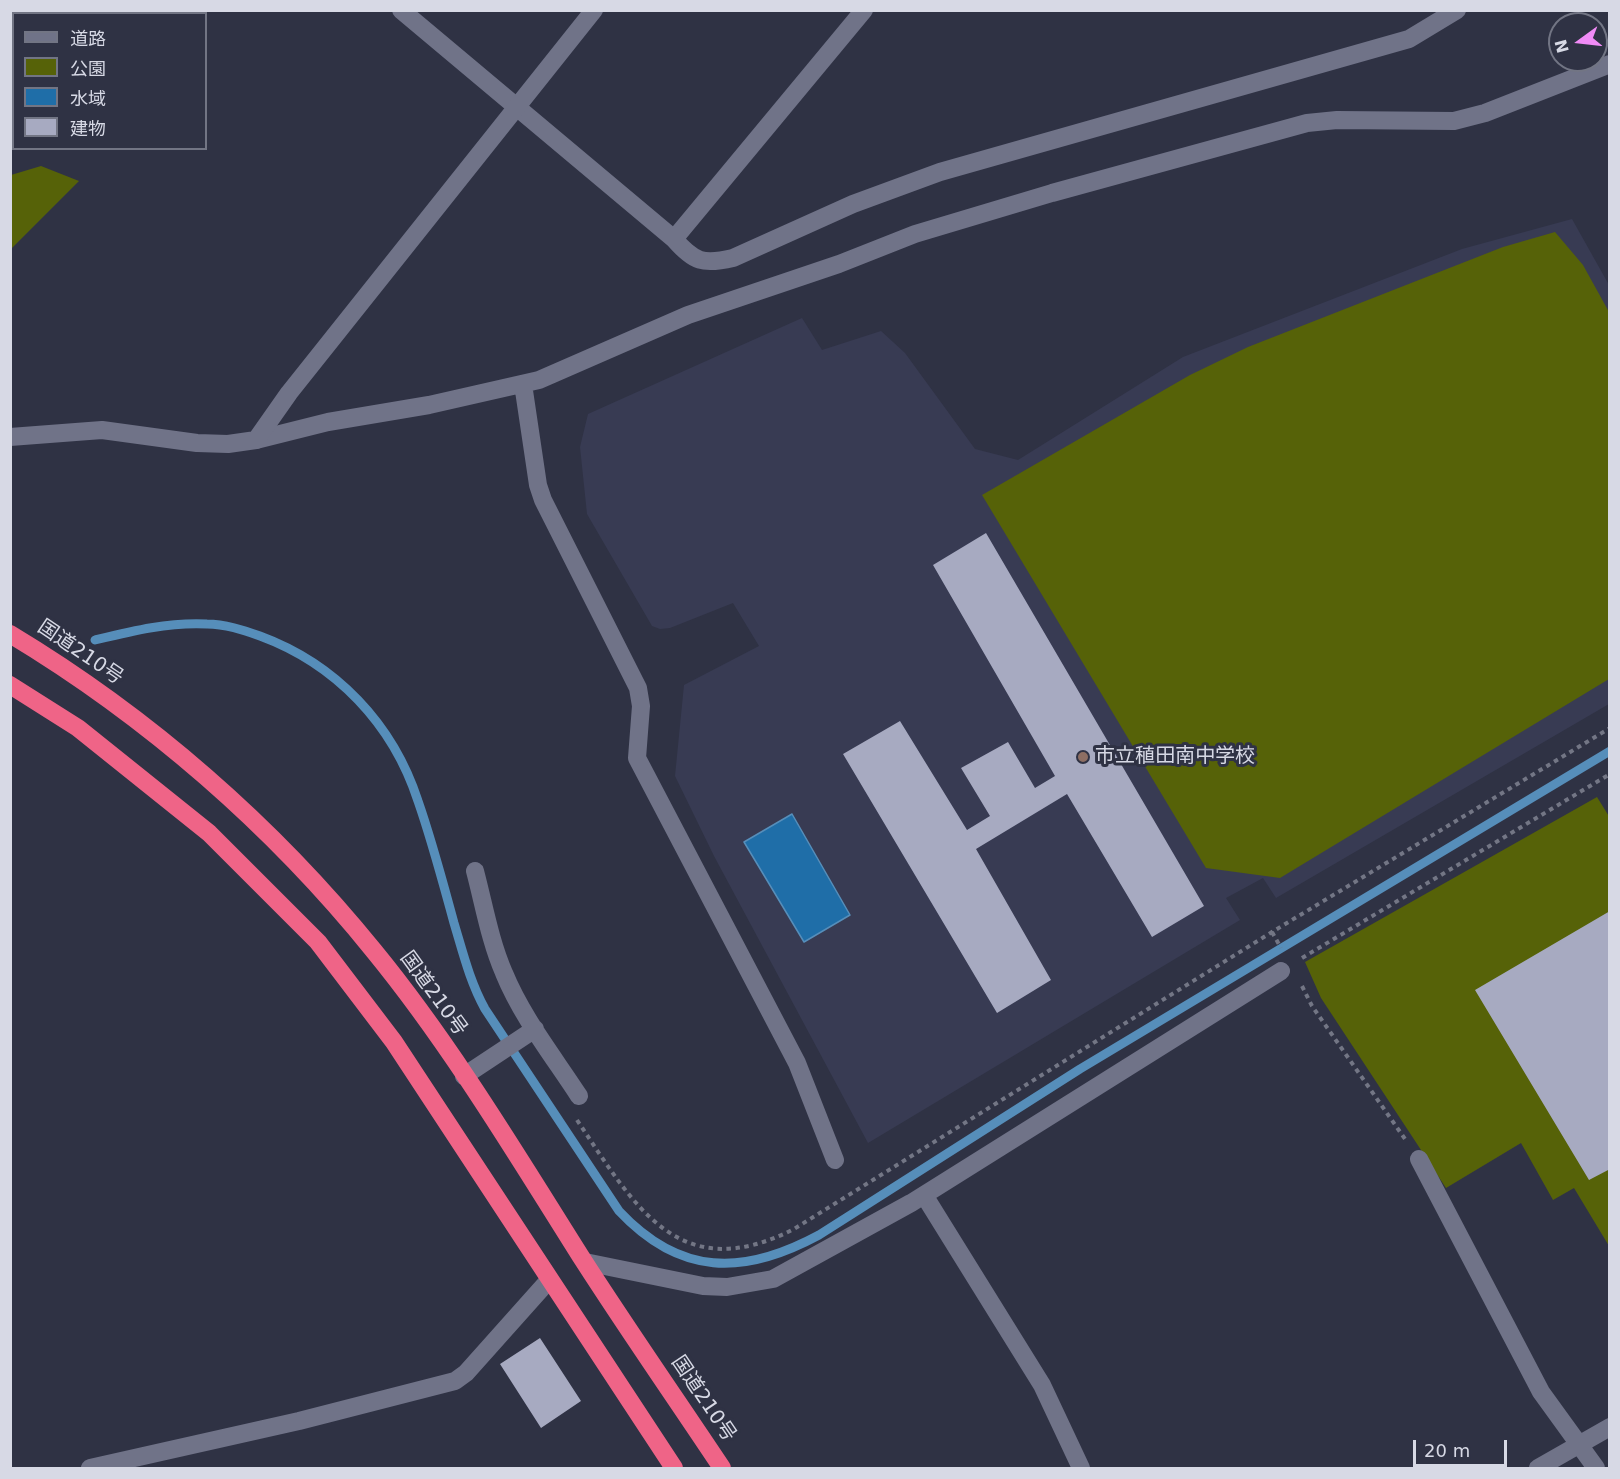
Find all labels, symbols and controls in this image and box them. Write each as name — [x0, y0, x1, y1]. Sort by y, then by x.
legend — [12, 12, 207, 150]
north arrow — [1548, 12, 1608, 72]
text: 道路 — [70, 28, 106, 49]
text: N — [1551, 37, 1573, 55]
text: 公園 — [70, 58, 106, 79]
text: 水域 — [70, 88, 106, 109]
text: 建物 — [70, 118, 106, 139]
street label: 国道210号 — [33, 616, 127, 690]
place label: 市立稙田南中学校 — [1095, 745, 1255, 769]
marker: 市立稙田南中学校 — [1076, 750, 1090, 764]
street label: 国道210号 — [394, 947, 472, 1041]
street label: 国道210号 — [666, 1352, 740, 1446]
scale bar — [1416, 1428, 1510, 1466]
text: 20 m — [1424, 1440, 1470, 1461]

